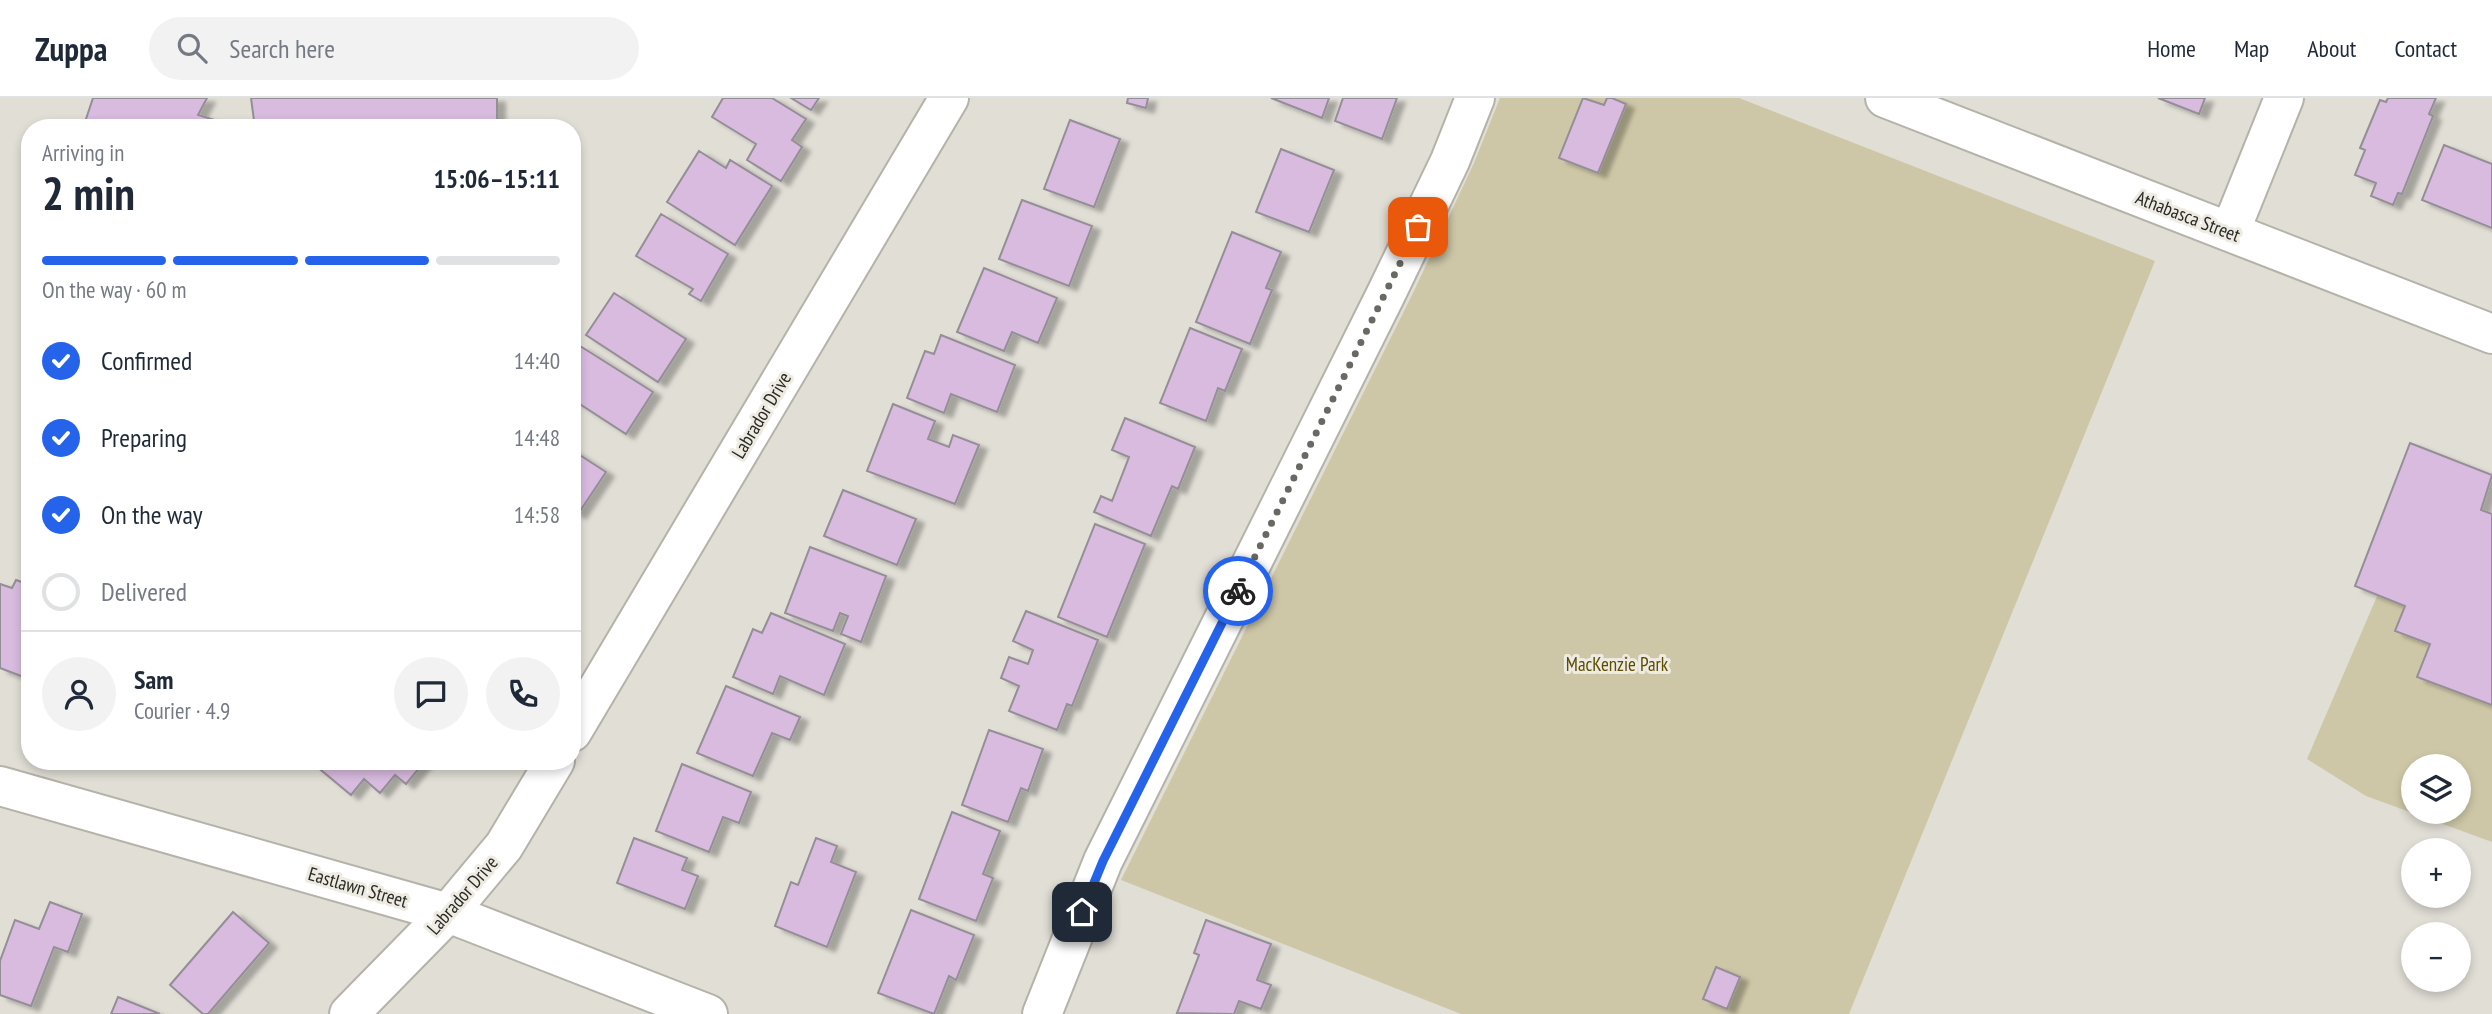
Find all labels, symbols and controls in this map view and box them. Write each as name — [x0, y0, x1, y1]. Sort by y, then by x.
search box — [149, 17, 639, 80]
text: Zuppa — [35, 27, 107, 70]
icon: search — [173, 29, 211, 67]
text: Search here — [229, 32, 335, 65]
text: Home — [2147, 33, 2196, 64]
text: Map — [2234, 33, 2269, 64]
text: About — [2307, 33, 2356, 64]
text: Contact — [2394, 33, 2457, 64]
text: Arriving in — [42, 138, 124, 167]
text: 15:06–15:11 — [433, 162, 560, 195]
text: 2 min — [42, 163, 135, 223]
street label: Athabasca Street — [2132, 185, 2244, 247]
pin — [1388, 197, 1448, 257]
icon: bag — [1399, 208, 1437, 246]
text: On the way · 60 m — [42, 275, 186, 304]
icon: check — [42, 342, 80, 380]
text: Confirmed — [101, 344, 192, 377]
text: 14:40 — [514, 346, 560, 375]
street label: Labrador Drive — [726, 367, 796, 463]
icon: check — [42, 419, 80, 457]
text: Preparing — [101, 421, 187, 454]
text: 14:48 — [514, 423, 560, 452]
icon: check — [42, 496, 80, 534]
text: On the way — [101, 498, 203, 531]
text: 14:58 — [514, 500, 560, 529]
courier — [1203, 556, 1273, 626]
icon: bike — [1219, 572, 1257, 610]
text: Delivered — [101, 575, 187, 608]
park label: MacKenzie Park — [1566, 652, 1669, 676]
button: person — [42, 657, 116, 731]
button: chat — [394, 657, 468, 731]
button: phone — [486, 657, 560, 731]
text: Sam — [134, 663, 173, 696]
text: Courier · 4.9 — [134, 696, 230, 725]
map controls — [2401, 754, 2471, 992]
button: layers — [2401, 754, 2471, 824]
button: + — [2401, 838, 2471, 908]
street label: Labrador Drive — [421, 851, 503, 939]
street label: Eastlawn Street — [306, 861, 411, 913]
pin — [1052, 882, 1112, 942]
icon: home — [1063, 893, 1101, 931]
button: − — [2401, 922, 2471, 992]

